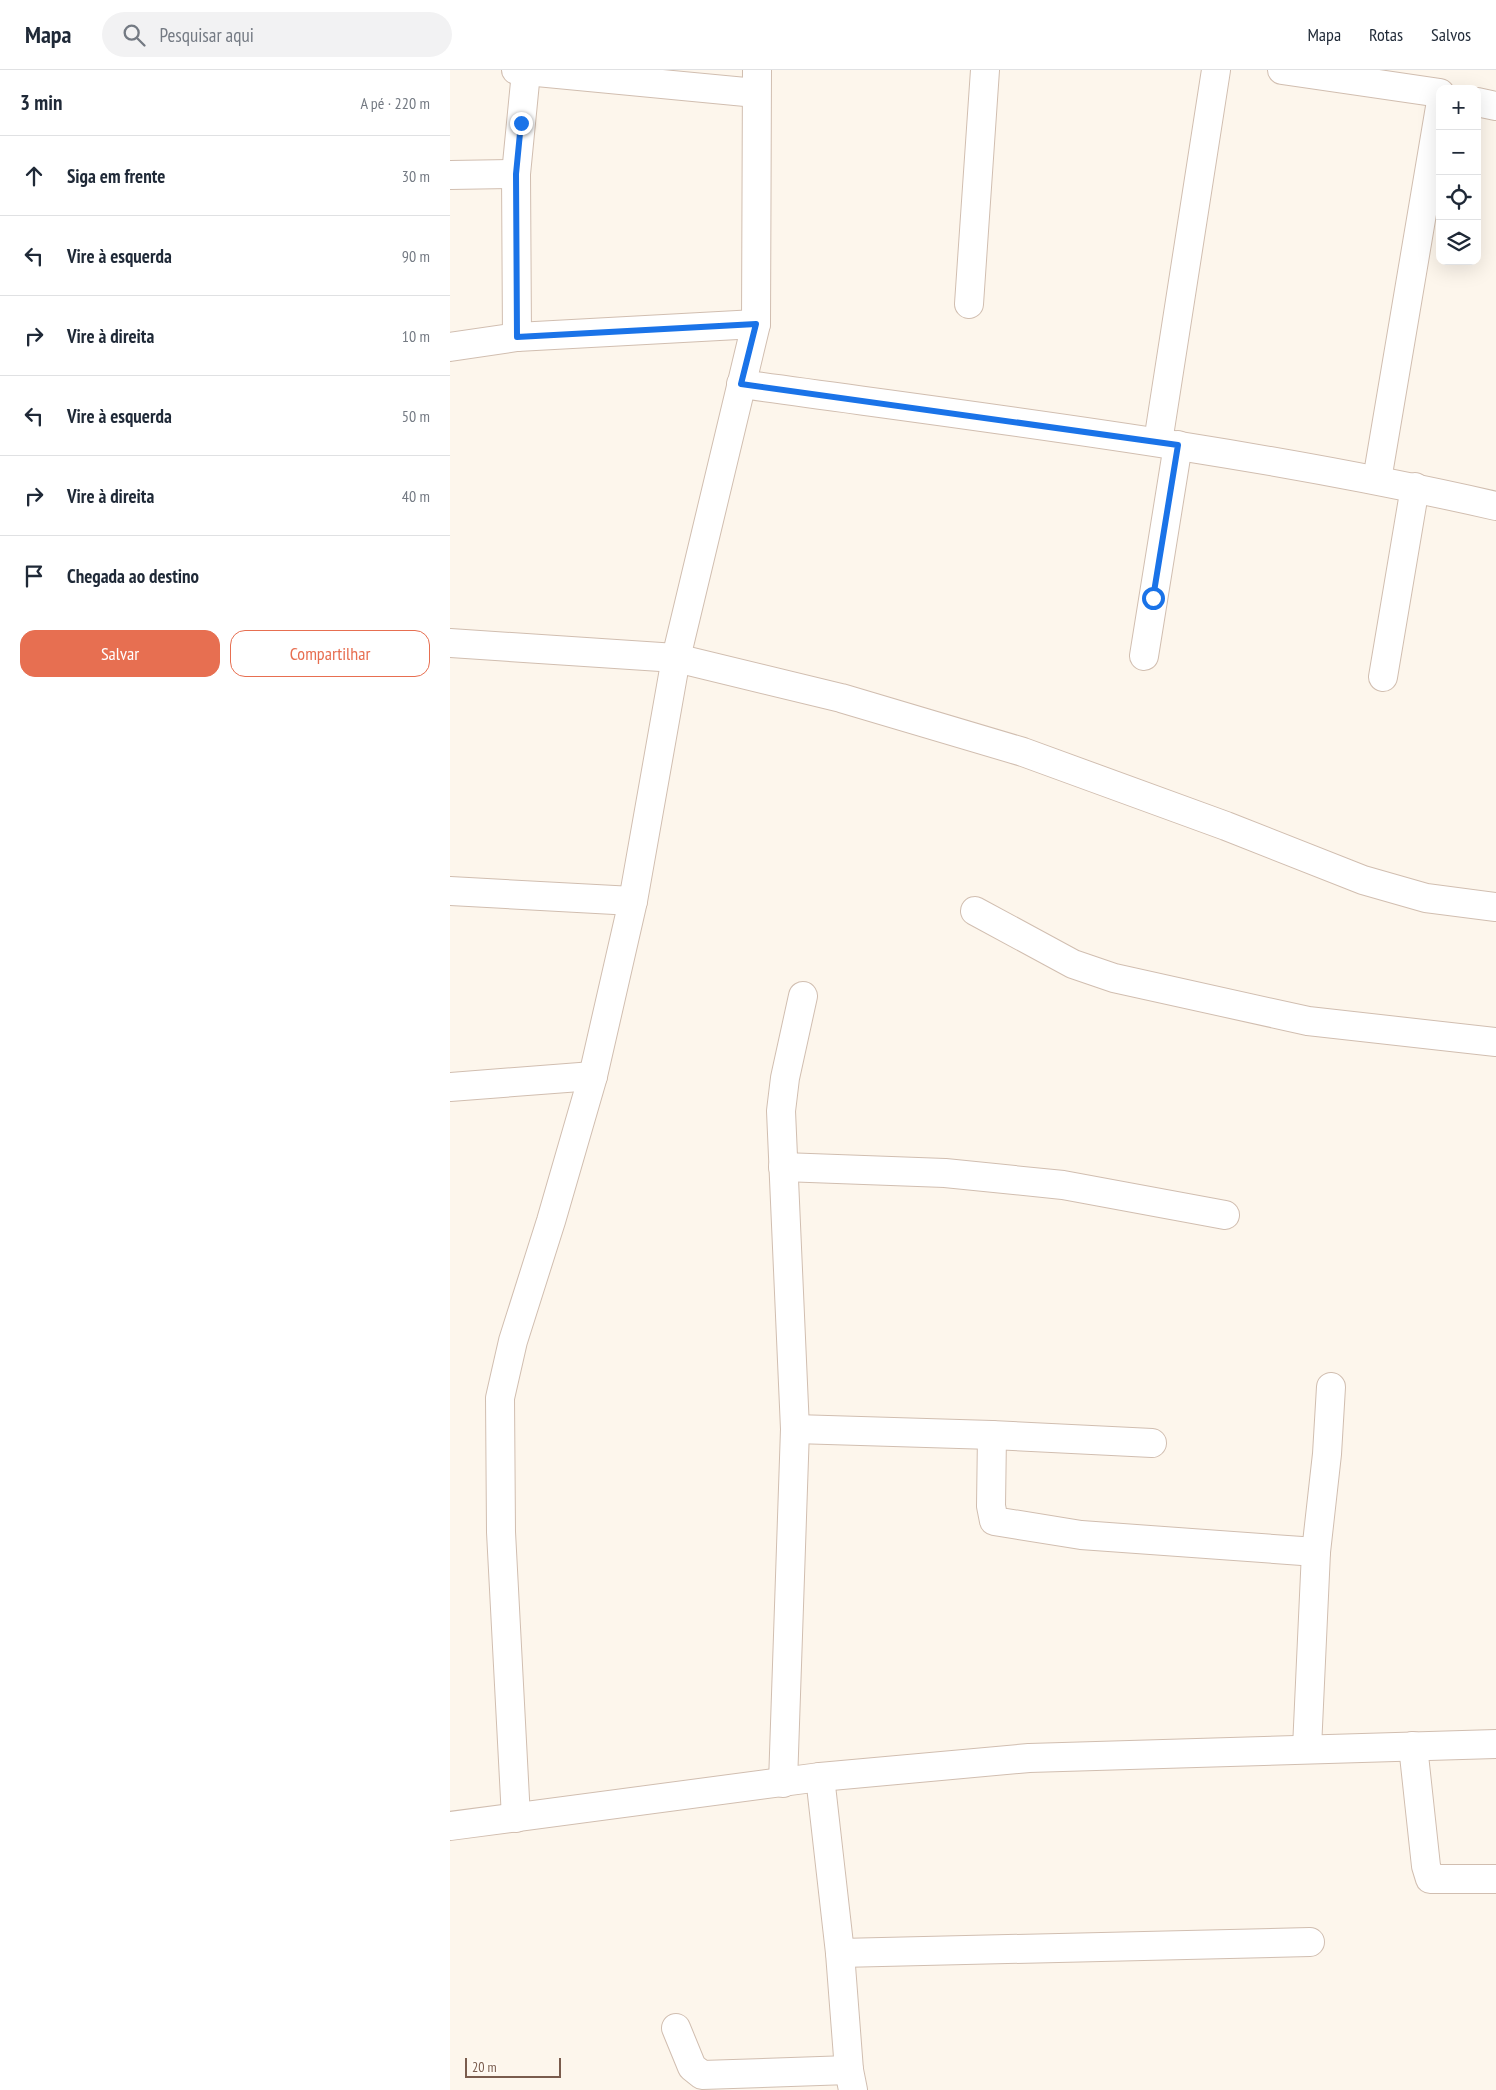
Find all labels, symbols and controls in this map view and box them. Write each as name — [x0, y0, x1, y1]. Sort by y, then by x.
search box — [102, 12, 452, 57]
text: Mapa — [25, 19, 72, 50]
icon: search — [120, 21, 148, 49]
text: Pesquisar aqui — [160, 23, 254, 47]
text: Mapa — [1307, 23, 1341, 46]
text: Rotas — [1369, 23, 1403, 46]
text: Salvos — [1431, 23, 1471, 46]
map controls — [1436, 85, 1481, 265]
button: + — [1436, 85, 1481, 130]
text: 3 min — [20, 89, 62, 116]
text: A pé · 220 m — [360, 93, 430, 113]
route end — [510, 112, 533, 135]
button: − — [1436, 130, 1481, 175]
icon: ahead — [20, 162, 48, 190]
text: Siga em frente — [67, 164, 165, 188]
text: 30 m — [402, 166, 430, 186]
button: locate — [1436, 175, 1481, 220]
button: layers — [1436, 220, 1481, 265]
icon: left — [20, 242, 48, 270]
text: Vire à esquerda — [67, 244, 172, 268]
text: 90 m — [402, 246, 430, 266]
icon: right — [20, 322, 48, 350]
text: Vire à direita — [67, 324, 154, 348]
text: 10 m — [402, 326, 430, 346]
icon: left — [20, 402, 48, 430]
text: Vire à esquerda — [67, 404, 172, 428]
text: 50 m — [402, 406, 430, 426]
icon: right — [20, 482, 48, 510]
text: Vire à direita — [67, 484, 154, 508]
text: 40 m — [402, 486, 430, 506]
icon: arrive — [20, 562, 48, 590]
text: Chegada ao destino — [67, 564, 199, 588]
route start — [1142, 587, 1165, 610]
button: Salvar — [20, 630, 220, 677]
button: Compartilhar — [230, 630, 430, 677]
scale bar — [465, 2055, 561, 2078]
text: 20 m — [472, 2058, 497, 2076]

